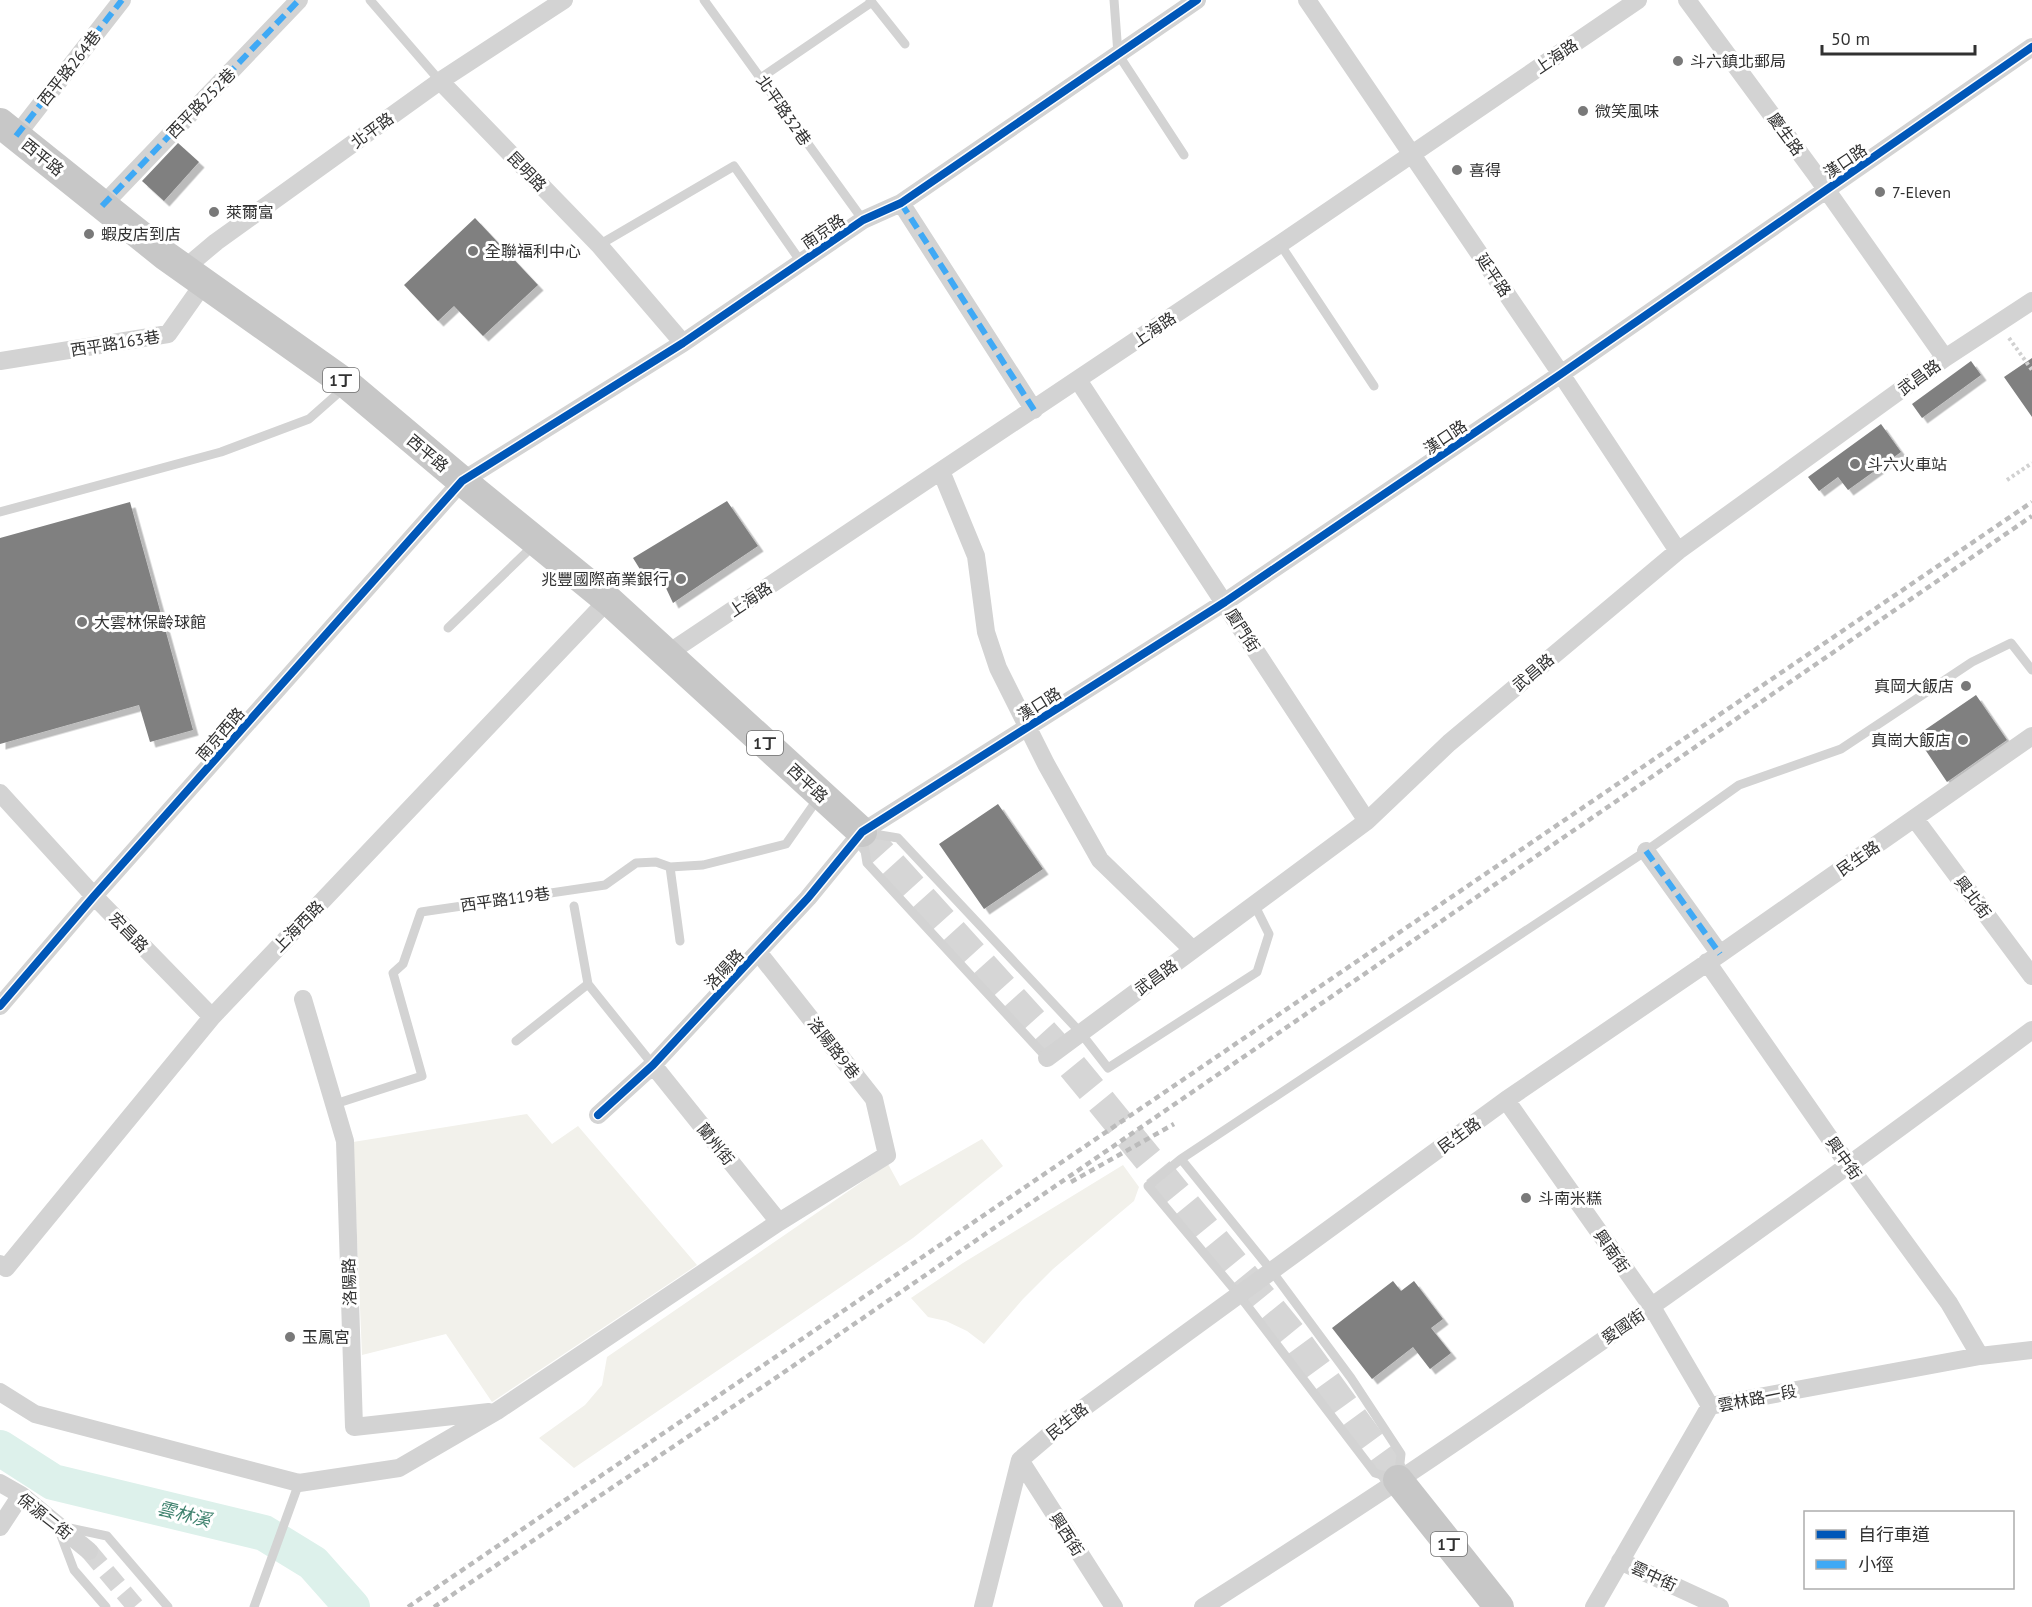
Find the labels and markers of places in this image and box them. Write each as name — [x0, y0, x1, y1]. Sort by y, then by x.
place label: 斗六鎮北郵局 — [1690, 51, 1786, 71]
marker: 斗六鎮北郵局 — [1671, 54, 1685, 68]
place label: 微笑風味 — [1595, 101, 1659, 121]
marker: 微笑風味 — [1576, 104, 1590, 118]
place label: 喜得 — [1469, 160, 1501, 180]
marker: 喜得 — [1450, 163, 1464, 177]
place label: 7-Eleven — [1892, 182, 1951, 202]
marker: 7-Eleven — [1873, 185, 1887, 199]
place label: 萊爾富 — [226, 202, 274, 222]
marker: 萊爾富 — [207, 205, 221, 219]
place label: 蝦皮店到店 — [101, 224, 181, 244]
marker: 蝦皮店到店 — [82, 227, 96, 241]
place label: 全聯福利中心 — [485, 241, 581, 261]
marker: 全聯福利中心 — [466, 244, 480, 258]
place label: 斗六火車站 — [1867, 454, 1947, 474]
marker: 斗六火車站 — [1848, 457, 1862, 471]
place label: 兆豐國際商業銀行 — [541, 569, 669, 589]
marker: 兆豐國際商業銀行 — [674, 572, 688, 586]
place label: 大雲林保齡球館 — [94, 612, 206, 632]
marker: 大雲林保齡球館 — [75, 615, 89, 629]
place label: 真岡大飯店 — [1874, 676, 1954, 696]
marker: 真岡大飯店 — [1959, 679, 1973, 693]
place label: 真崗大飯店 — [1871, 730, 1951, 750]
marker: 真崗大飯店 — [1956, 733, 1970, 747]
place label: 斗南米糕 — [1538, 1188, 1602, 1208]
marker: 斗南米糕 — [1519, 1191, 1533, 1205]
place label: 玉鳳宮 — [302, 1327, 350, 1347]
marker: 玉鳳宮 — [283, 1330, 297, 1344]

